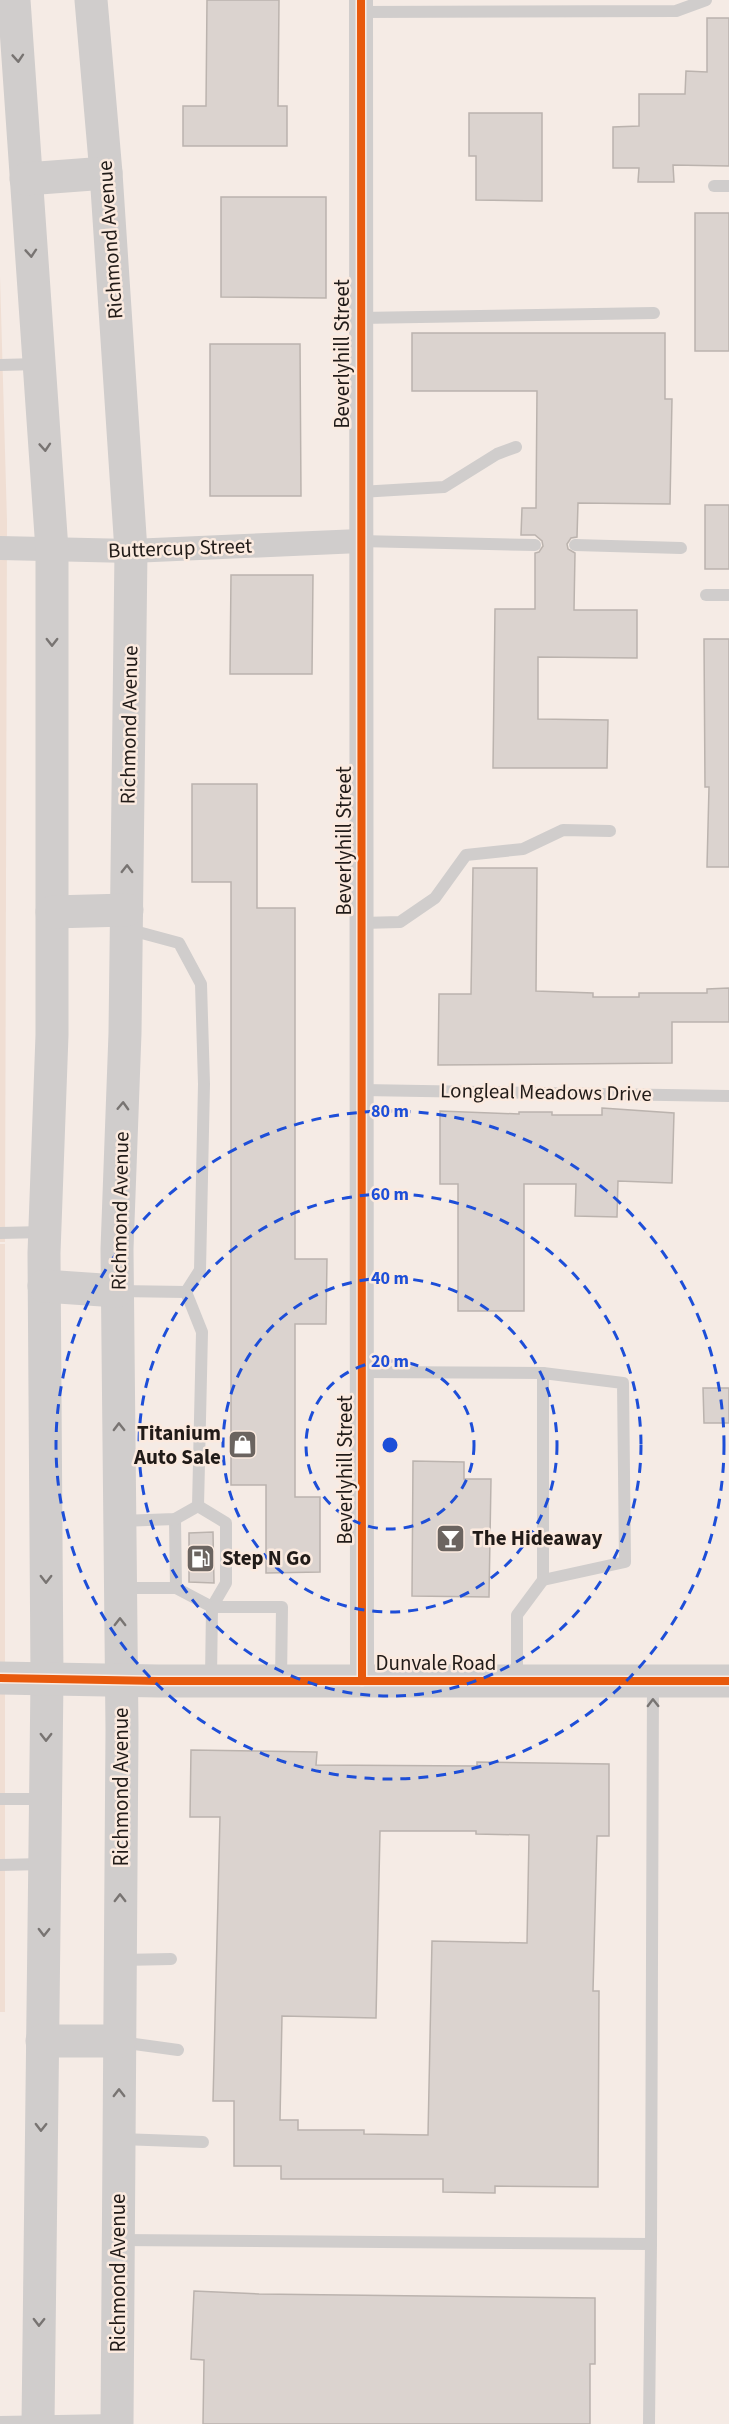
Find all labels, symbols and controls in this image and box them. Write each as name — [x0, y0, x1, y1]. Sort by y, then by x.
one-way arrow — [11, 54, 24, 63]
street label: Richmond Avenue — [89, 160, 131, 320]
one-way arrow — [25, 248, 38, 257]
street label: Beverlyhill Street — [327, 279, 357, 429]
one-way arrow — [38, 443, 51, 452]
street label: Buttercup Street — [107, 530, 253, 566]
one-way arrow — [46, 638, 58, 647]
street label: Richmond Avenue — [113, 645, 145, 805]
street label: Beverlyhill Street — [329, 766, 359, 916]
one-way arrow — [121, 865, 133, 874]
street label: Longleal Meadows Drive — [440, 1075, 652, 1109]
text: 80 m — [371, 1099, 409, 1124]
one-way arrow — [116, 1102, 129, 1111]
street label: Richmond Avenue — [104, 1131, 136, 1291]
text: 60 m — [371, 1182, 409, 1207]
text: 40 m — [371, 1266, 409, 1291]
text: 20 m — [371, 1349, 409, 1374]
street label: Beverlyhill Street — [330, 1395, 360, 1545]
place label: Titanium Auto Sale — [133, 1418, 221, 1472]
one-way arrow — [112, 1422, 125, 1431]
shop icon: Titanium Auto Sale — [226, 1429, 258, 1461]
centre of rings — [380, 1435, 400, 1455]
bar icon: The Hideaway — [435, 1522, 467, 1554]
place label: The Hideaway — [472, 1523, 603, 1553]
fuel station icon: Step N Go — [185, 1542, 217, 1574]
place label: Step N Go — [222, 1543, 311, 1573]
one-way arrow — [40, 1575, 52, 1584]
one-way arrow — [114, 1617, 126, 1626]
street label: Dunvale Road — [376, 1648, 496, 1678]
one-way arrow — [647, 1699, 659, 1708]
street label: Richmond Avenue — [106, 1708, 136, 1866]
one-way arrow — [40, 1733, 52, 1742]
one-way arrow — [114, 1893, 126, 1902]
one-way arrow — [38, 1928, 50, 1937]
one-way arrow — [113, 2088, 125, 2097]
one-way arrow — [35, 2123, 48, 2132]
street label: Richmond Avenue — [103, 2194, 133, 2352]
one-way arrow — [33, 2318, 45, 2327]

